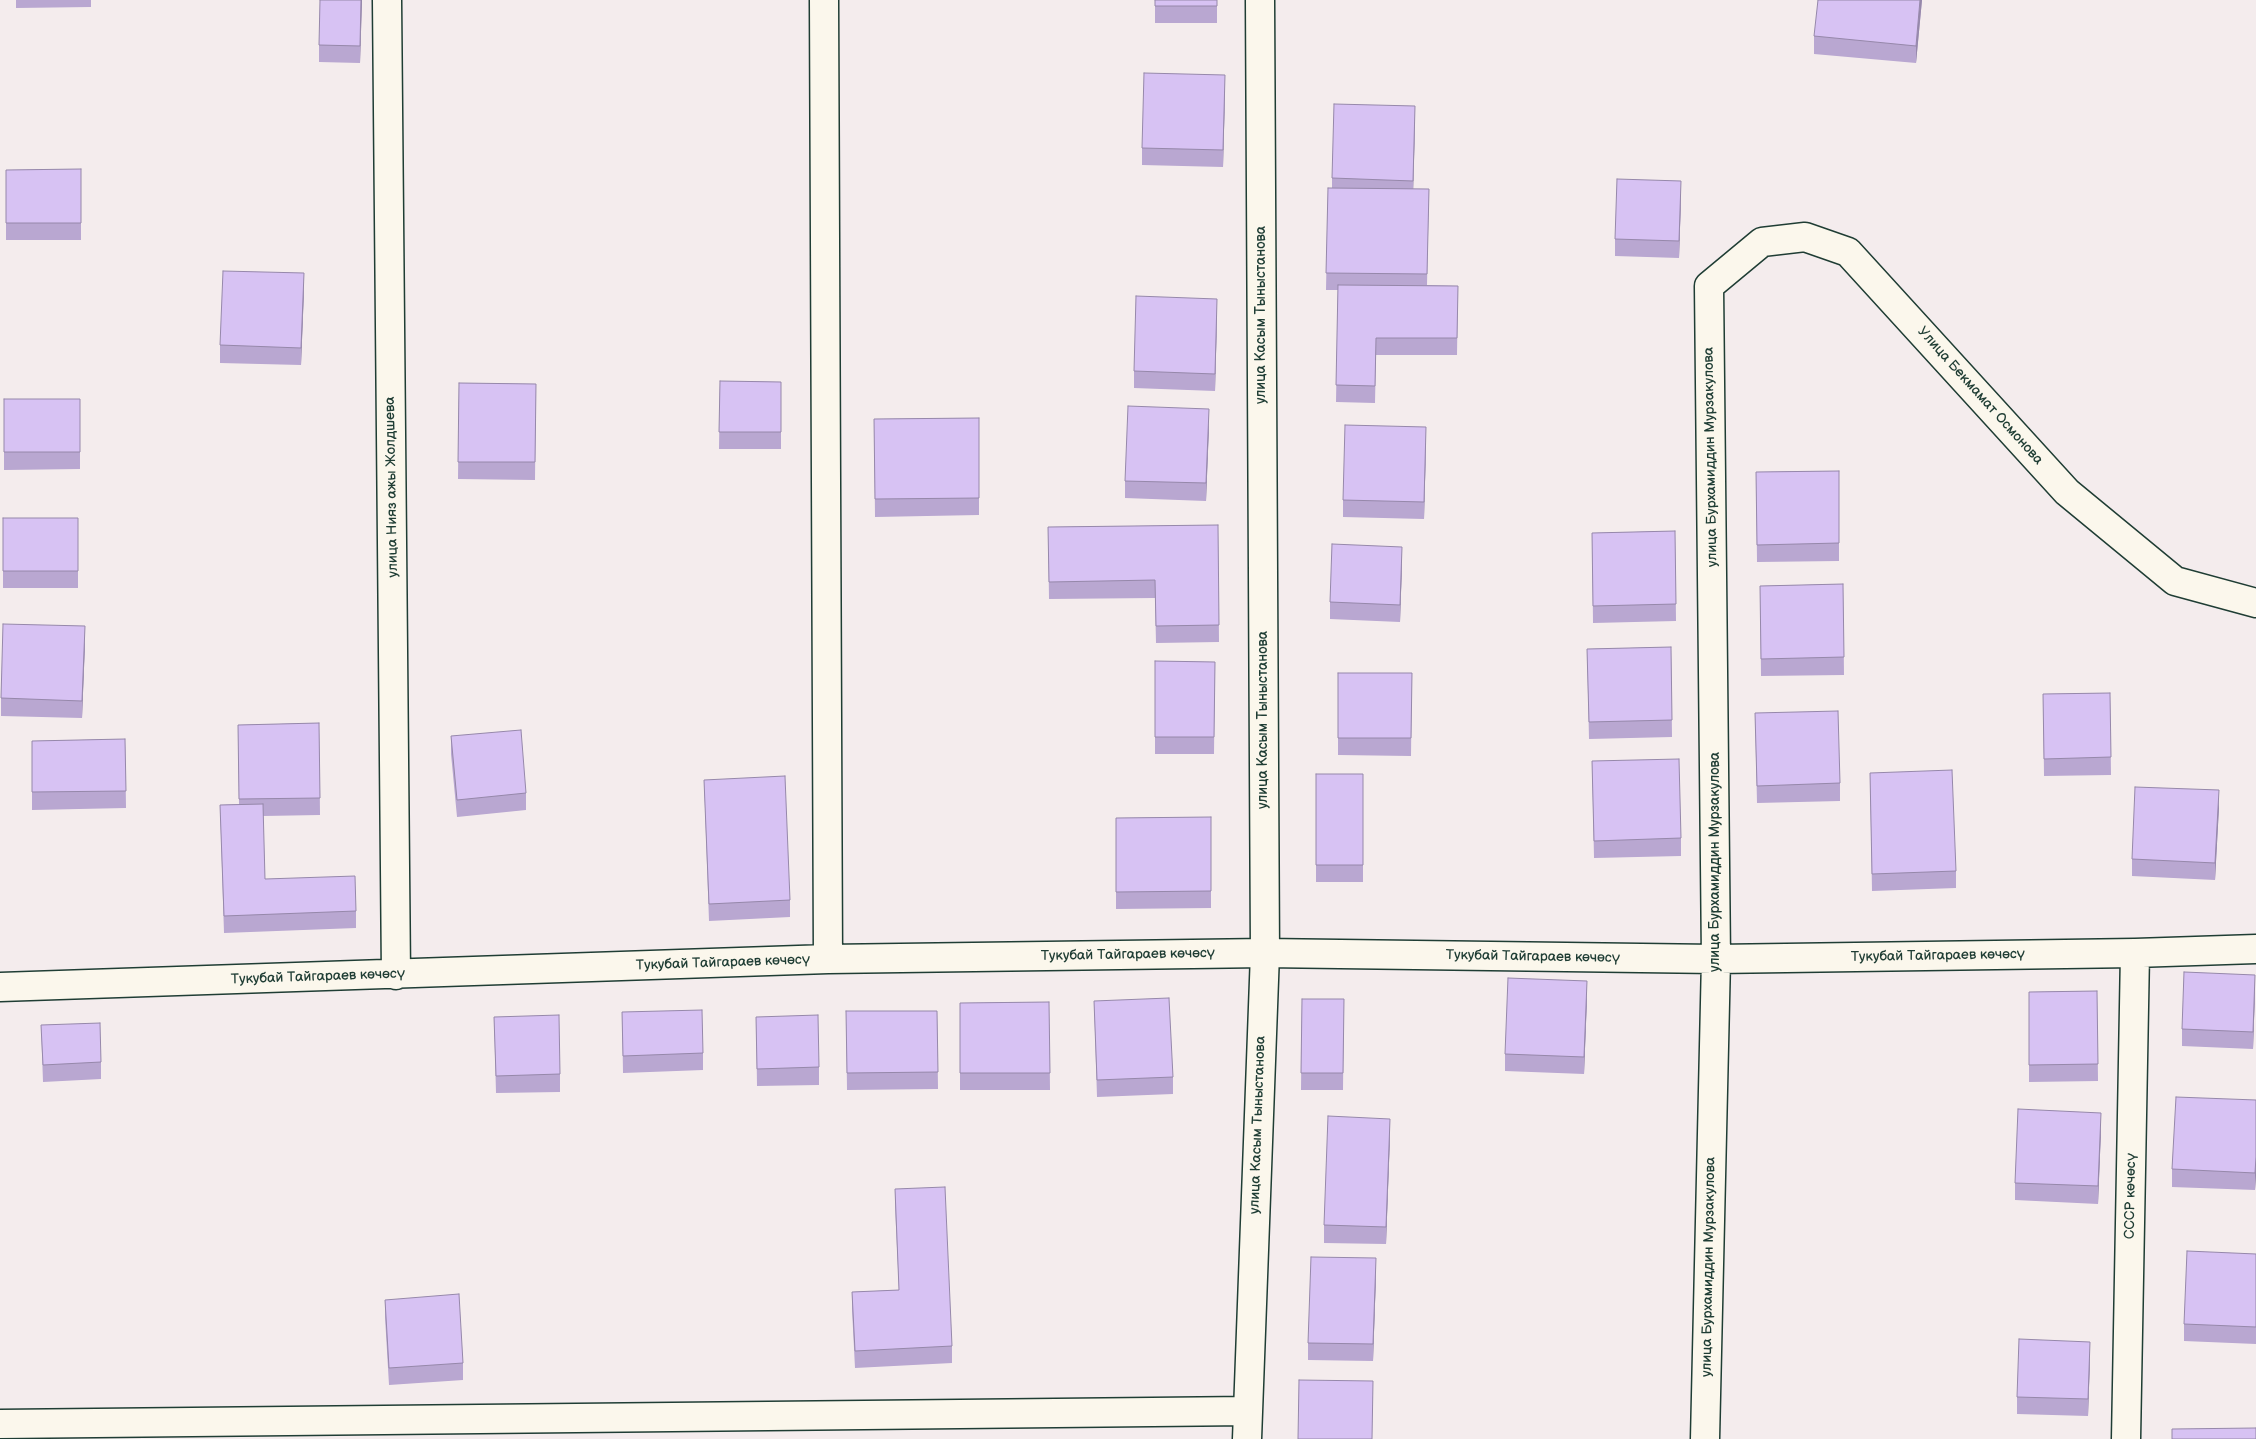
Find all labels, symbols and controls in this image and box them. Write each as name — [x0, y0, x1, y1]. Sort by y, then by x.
street label: улица Касым Тыныстанова — [1253, 226, 1269, 404]
street label: Улица Бекмамат Осмонова — [1914, 324, 2046, 468]
street label: улица Бурхамиддин Мурзакулова — [1701, 347, 1721, 567]
street label: улица Нияз ажы Жолдшева — [382, 396, 402, 578]
street label: улица Касым Тыныстанова — [1255, 631, 1271, 809]
street label: улица Бурхамиддин Мурзакулова — [1707, 752, 1723, 972]
street label: Тукубай Тайгараев көчөсү — [1041, 945, 1215, 965]
street label: Тукубай Тайгараев көчөсү — [1851, 946, 2025, 966]
street label: Тукубай Тайгараев көчөсү — [1446, 947, 1620, 967]
street label: Тукубай Тайгараев көчөсү — [636, 952, 810, 974]
street label: Тукубай Тайгараев көчөсү — [231, 966, 405, 988]
street label: улица Касым Тыныстанова — [1246, 1036, 1270, 1214]
street label: СССР көчөсү — [2122, 1153, 2140, 1239]
street label: улица Бурхамиддин Мурзакулова — [1699, 1157, 1719, 1377]

